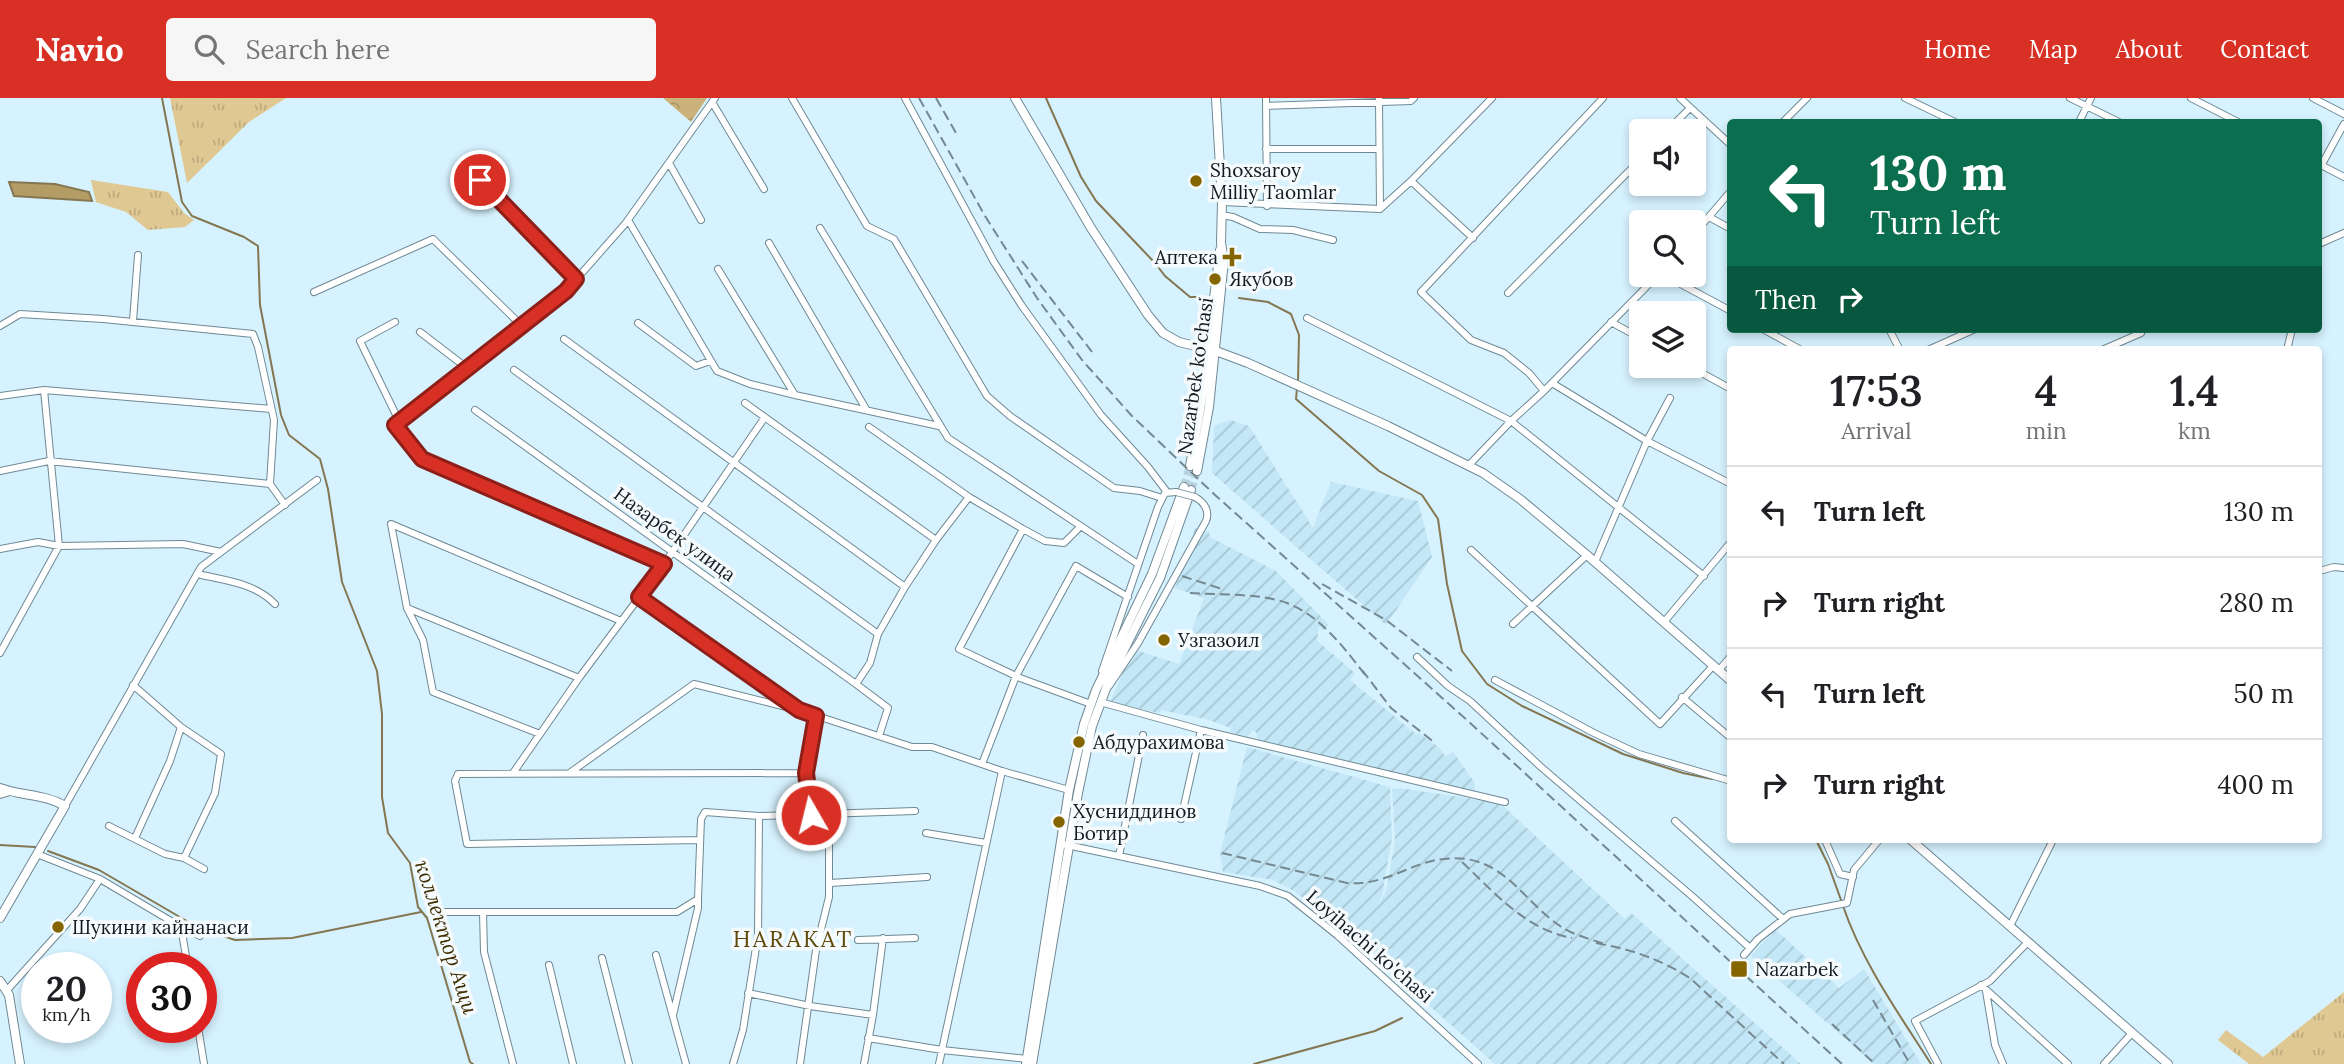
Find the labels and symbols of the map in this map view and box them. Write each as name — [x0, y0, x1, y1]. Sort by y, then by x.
pin — [450, 150, 510, 210]
place label: Shoxsaroy Milliy Taomlar — [1210, 158, 1337, 204]
marker: Shoxsaroy Milliy Taomlar — [1188, 173, 1204, 189]
place label: Аптека — [1154, 245, 1218, 269]
marker: Аптека — [1224, 249, 1240, 265]
place label: Якубов — [1229, 267, 1293, 291]
marker: Якубов — [1207, 271, 1223, 287]
street label: Nazarbek ko'chasi — [1172, 296, 1218, 456]
street label: Назарбек улица — [609, 482, 741, 586]
place label: Узгазоил — [1177, 628, 1259, 652]
marker: Узгазоил — [1156, 632, 1172, 648]
place label: Абдурахимова — [1092, 730, 1225, 754]
marker: Абдурахимова — [1071, 734, 1087, 750]
position arrow — [774, 778, 848, 852]
place label: Хусниддинов Ботир — [1073, 799, 1196, 845]
marker: Хусниддинов Ботир — [1051, 814, 1067, 830]
water label: коллектор Ащи — [409, 856, 484, 1018]
street label: Loyihachi ko'chasi — [1302, 884, 1438, 1008]
place label: Шукини кайнанаси — [72, 915, 249, 939]
marker: Шукини кайнанаси — [50, 919, 66, 935]
district label: HARAKAT — [733, 924, 853, 953]
speed limit sign: 30 — [126, 952, 217, 1043]
place label: Nazarbek — [1755, 957, 1839, 981]
marker: Nazarbek — [1729, 959, 1749, 979]

